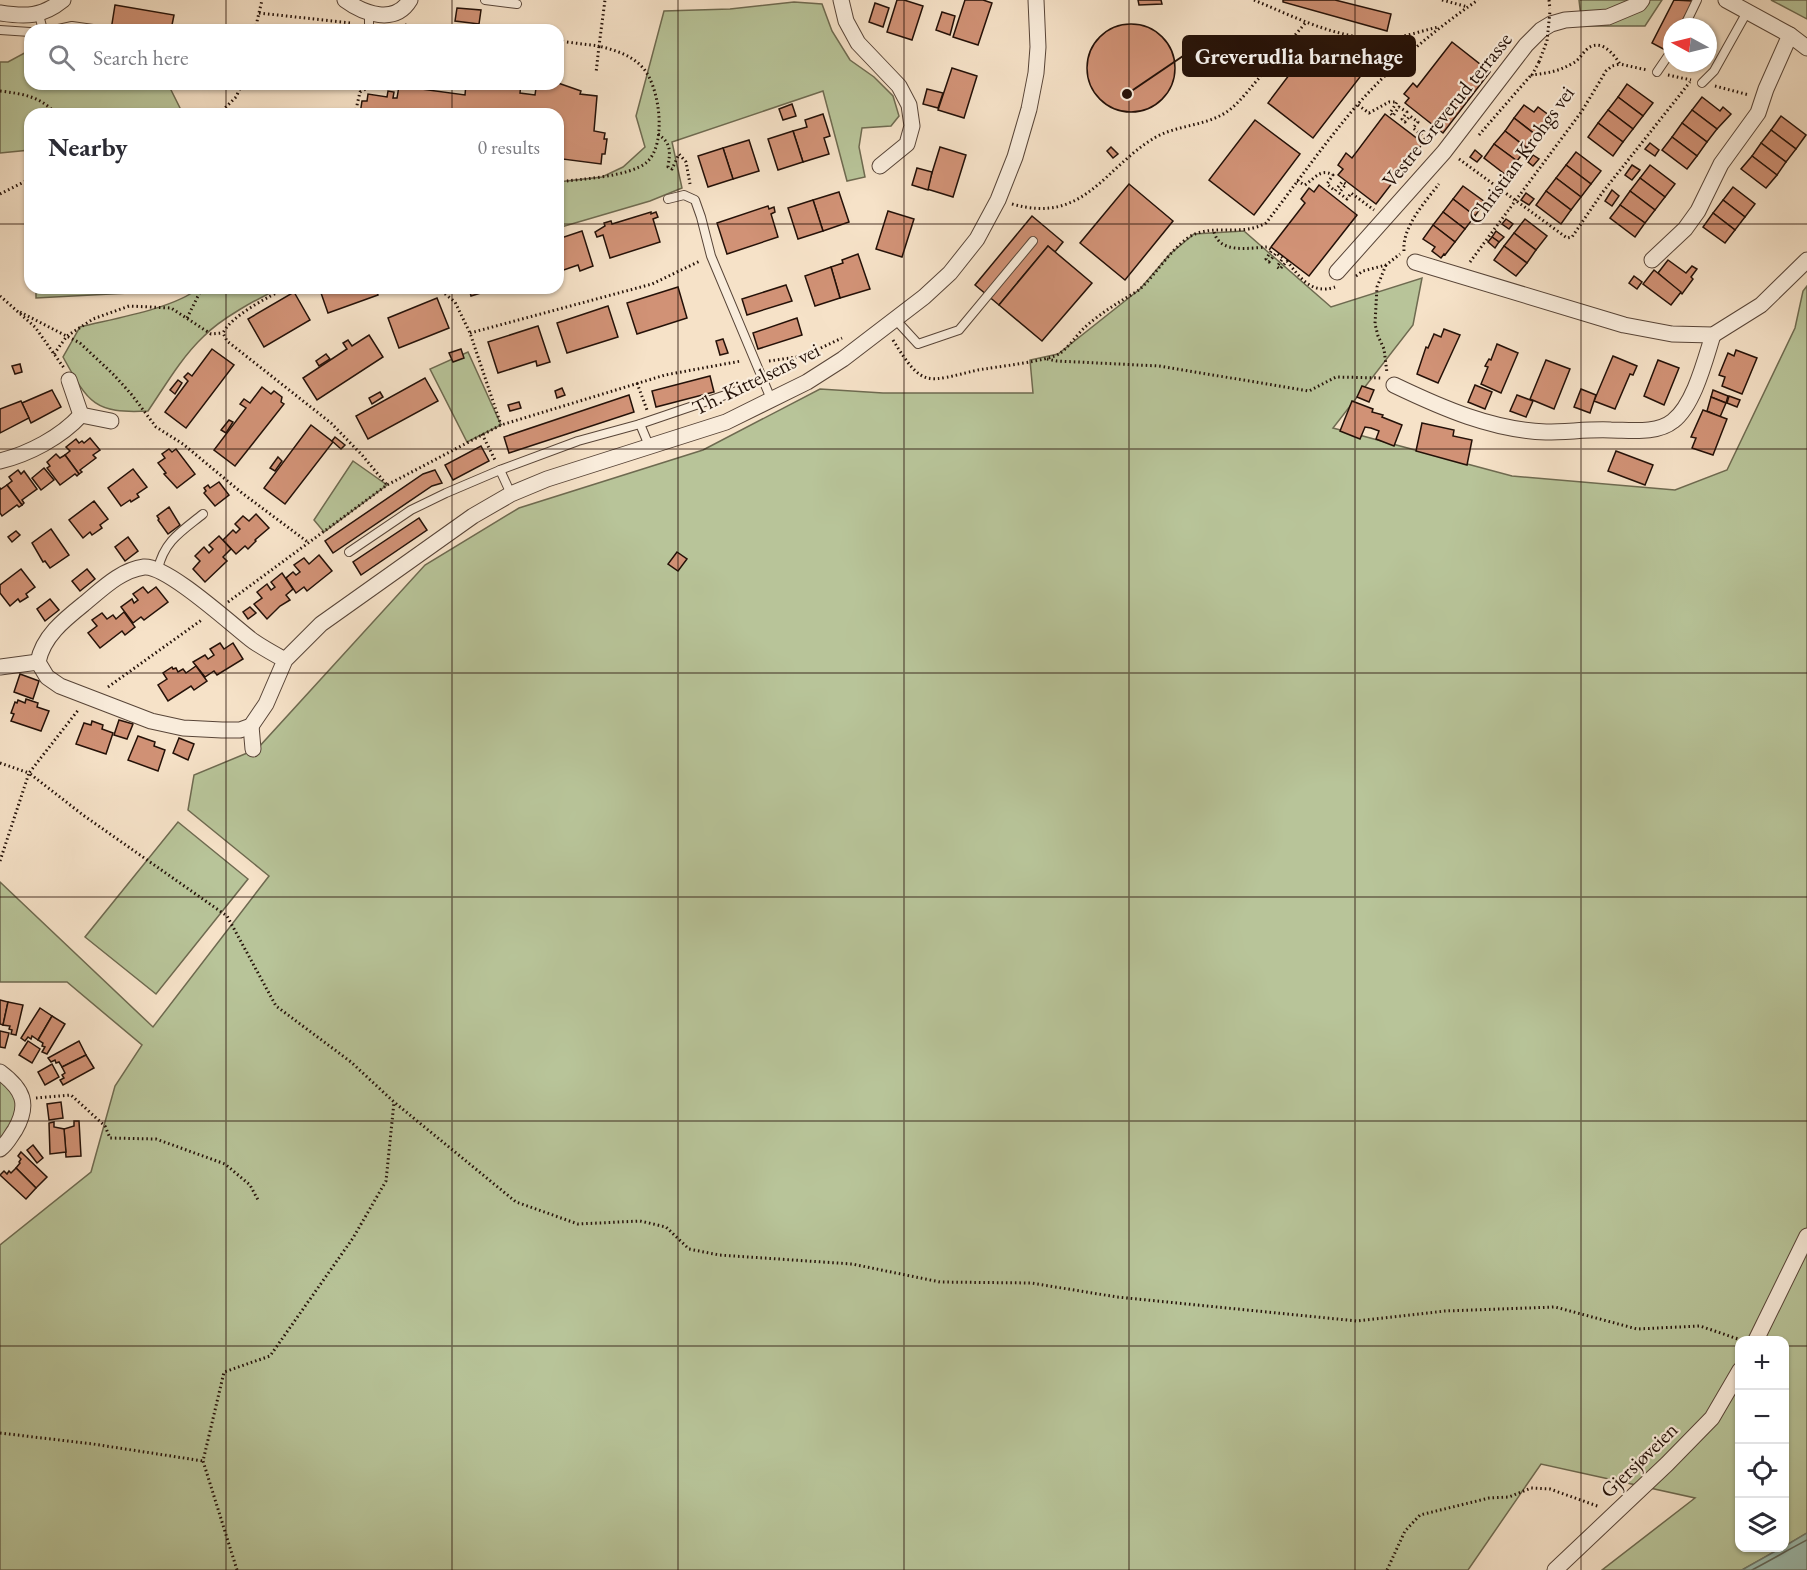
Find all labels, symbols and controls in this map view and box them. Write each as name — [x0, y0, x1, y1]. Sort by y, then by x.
north arrow — [1663, 18, 1717, 72]
search box — [24, 24, 564, 90]
street label: Vestre Greverud terrasse — [1376, 26, 1518, 193]
callout: Greverudlia barnehage — [1183, 36, 1415, 76]
icon: search — [45, 41, 78, 74]
text: Greverudlia barnehage — [1195, 42, 1403, 71]
text: Search here — [93, 43, 188, 72]
street label: Christian Krohgs vei — [1461, 80, 1580, 229]
text: Nearby — [48, 130, 128, 164]
text: 0 results — [477, 134, 540, 160]
street label: Th. Kittelsens vei — [687, 336, 824, 421]
map controls — [1735, 1336, 1789, 1552]
button: + — [1735, 1336, 1789, 1390]
button: − — [1735, 1390, 1789, 1444]
street label: Gjersjøveien — [1594, 1416, 1683, 1503]
button: locate — [1735, 1444, 1789, 1498]
button: layers — [1735, 1498, 1789, 1552]

